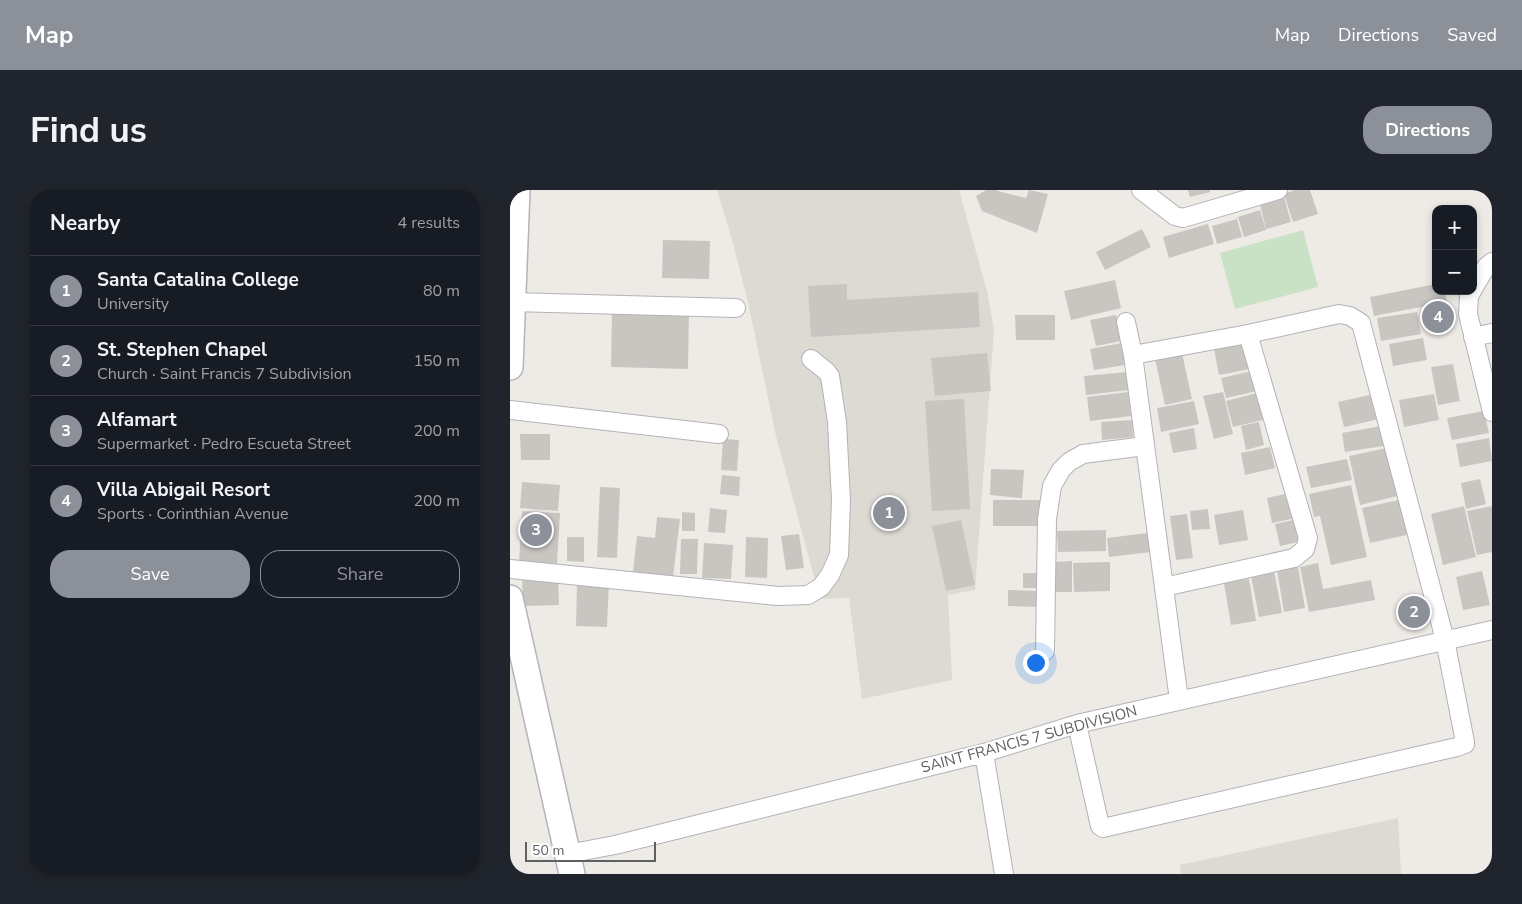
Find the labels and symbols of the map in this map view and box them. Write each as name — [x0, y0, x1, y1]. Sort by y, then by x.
pin: 4 — [1422, 298, 1454, 336]
pin: 1 — [873, 494, 905, 532]
pin: 3 — [520, 511, 552, 549]
pin: 2 — [1398, 593, 1430, 631]
your location — [1023, 650, 1049, 676]
street label: SAINT FRANCIS 7 SUBDIVISION — [919, 700, 1139, 778]
scale bar — [525, 839, 656, 862]

